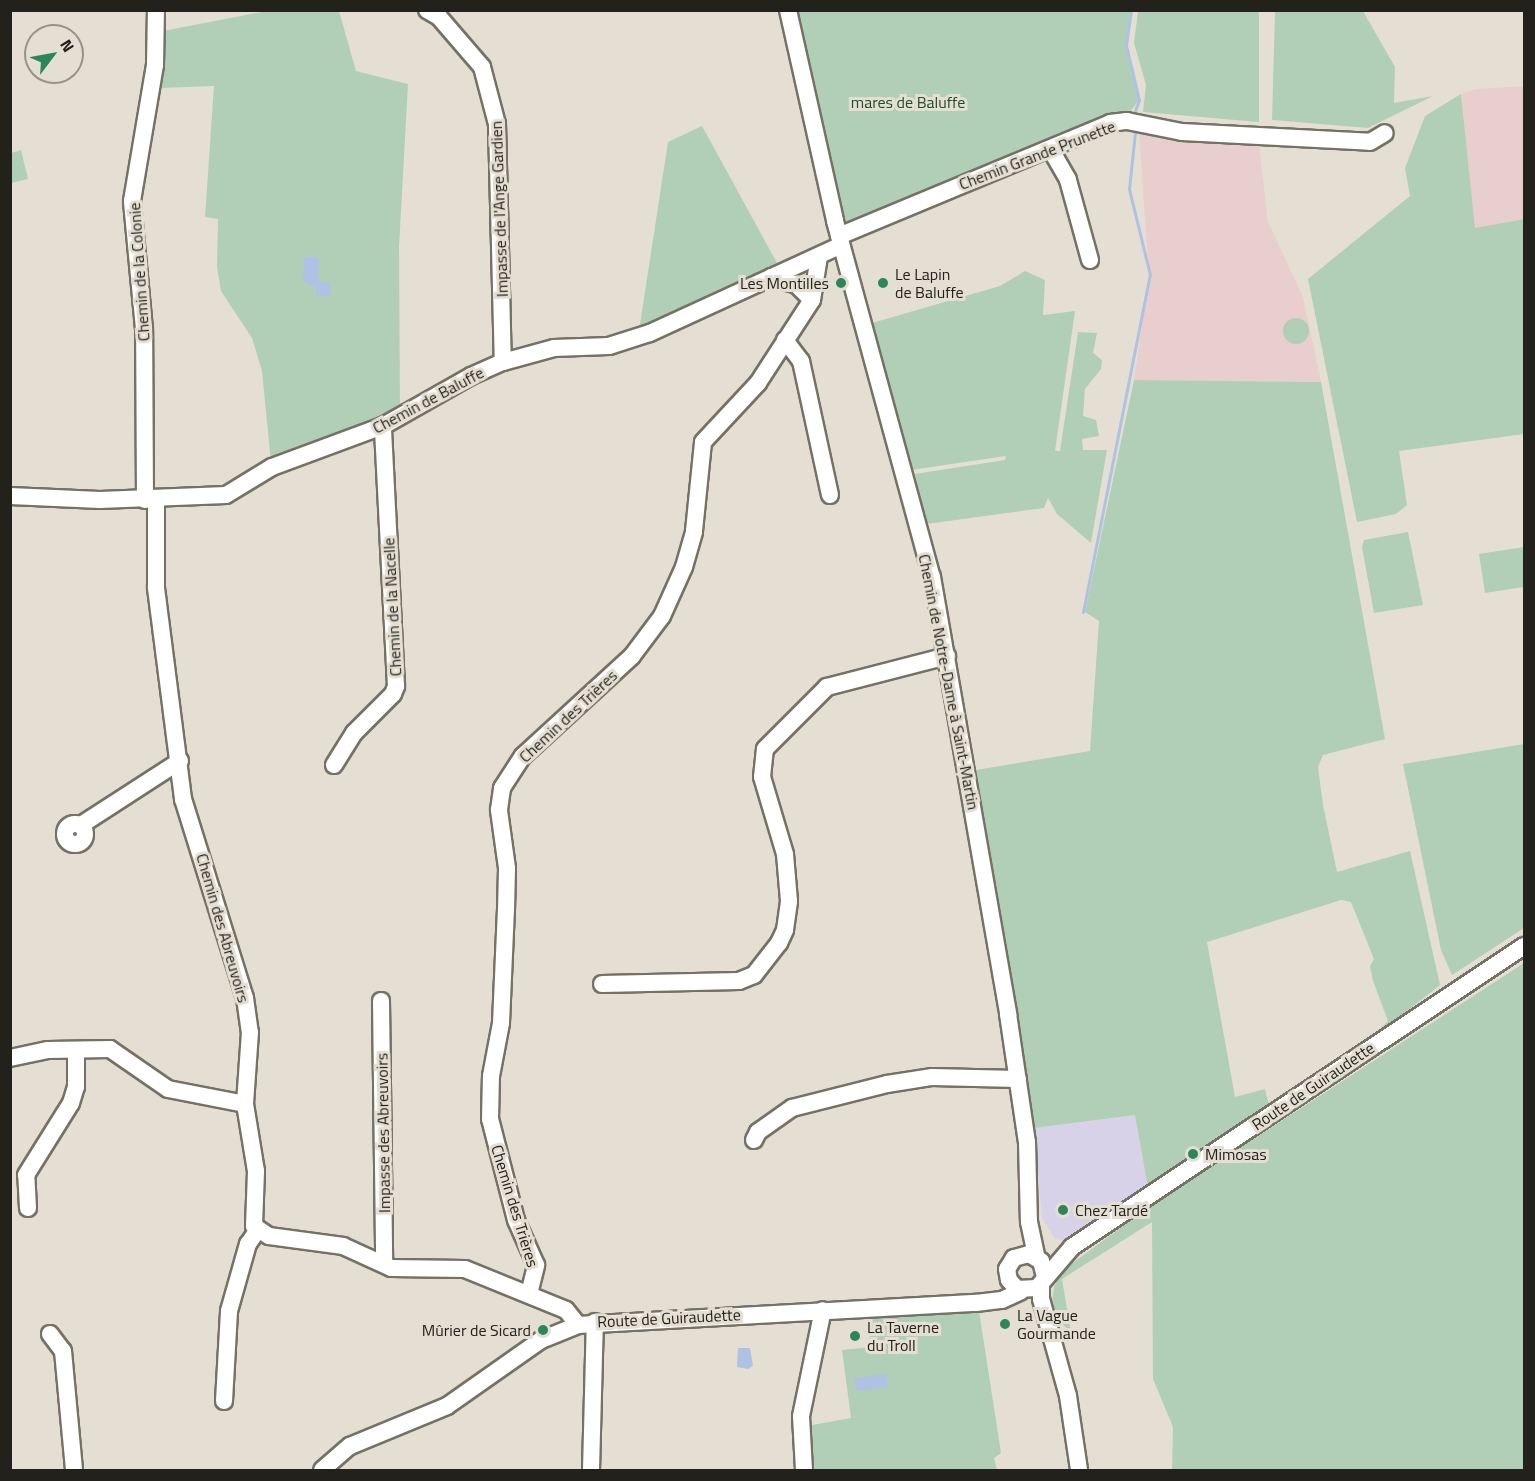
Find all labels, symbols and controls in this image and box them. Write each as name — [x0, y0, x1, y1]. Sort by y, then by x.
north arrow — [24, 24, 84, 84]
text: N — [54, 34, 81, 57]
park label: mares de Baluffe — [851, 92, 965, 112]
street label: Chemin Grande Prunette — [956, 116, 1118, 194]
street label: Impasse de l'Ange Gardien — [486, 121, 512, 297]
street label: Chemin de la Colonie — [125, 202, 153, 342]
place label: Le Lapin de Baluffe — [895, 264, 964, 302]
place label: Les Montilles — [740, 273, 829, 293]
marker: Les Montilles — [834, 276, 848, 290]
marker: Le Lapin de Baluffe — [876, 276, 890, 290]
street label: Chemin de Baluffe — [369, 363, 487, 437]
street label: Chemin de la Nacelle — [379, 537, 405, 677]
street label: Chemin de Notre-Dame à Saint-Martin — [915, 552, 983, 812]
street label: Chemin des Trières — [515, 666, 621, 766]
street label: Chemin des Abreuvoirs — [193, 851, 253, 1005]
street label: Route de Guiraudette — [1248, 1038, 1378, 1134]
street label: Impasse des Abreuvoirs — [372, 1053, 394, 1213]
street label: Chemin des Trières — [487, 1143, 543, 1269]
place label: Mimosas — [1205, 1144, 1267, 1164]
marker: Mimosas — [1186, 1147, 1200, 1161]
place label: Chez Tardé — [1075, 1200, 1148, 1220]
marker: Chez Tardé — [1056, 1203, 1070, 1217]
street label: Route de Guiraudette — [597, 1305, 741, 1331]
place label: La Vague Gourmande — [1017, 1305, 1096, 1343]
place label: La Taverne du Troll — [867, 1317, 939, 1355]
marker: La Vague Gourmande — [998, 1317, 1012, 1331]
place label: Mûrier de Sicard — [422, 1320, 531, 1340]
marker: Mûrier de Sicard — [536, 1323, 550, 1337]
marker: La Taverne du Troll — [848, 1329, 862, 1343]

